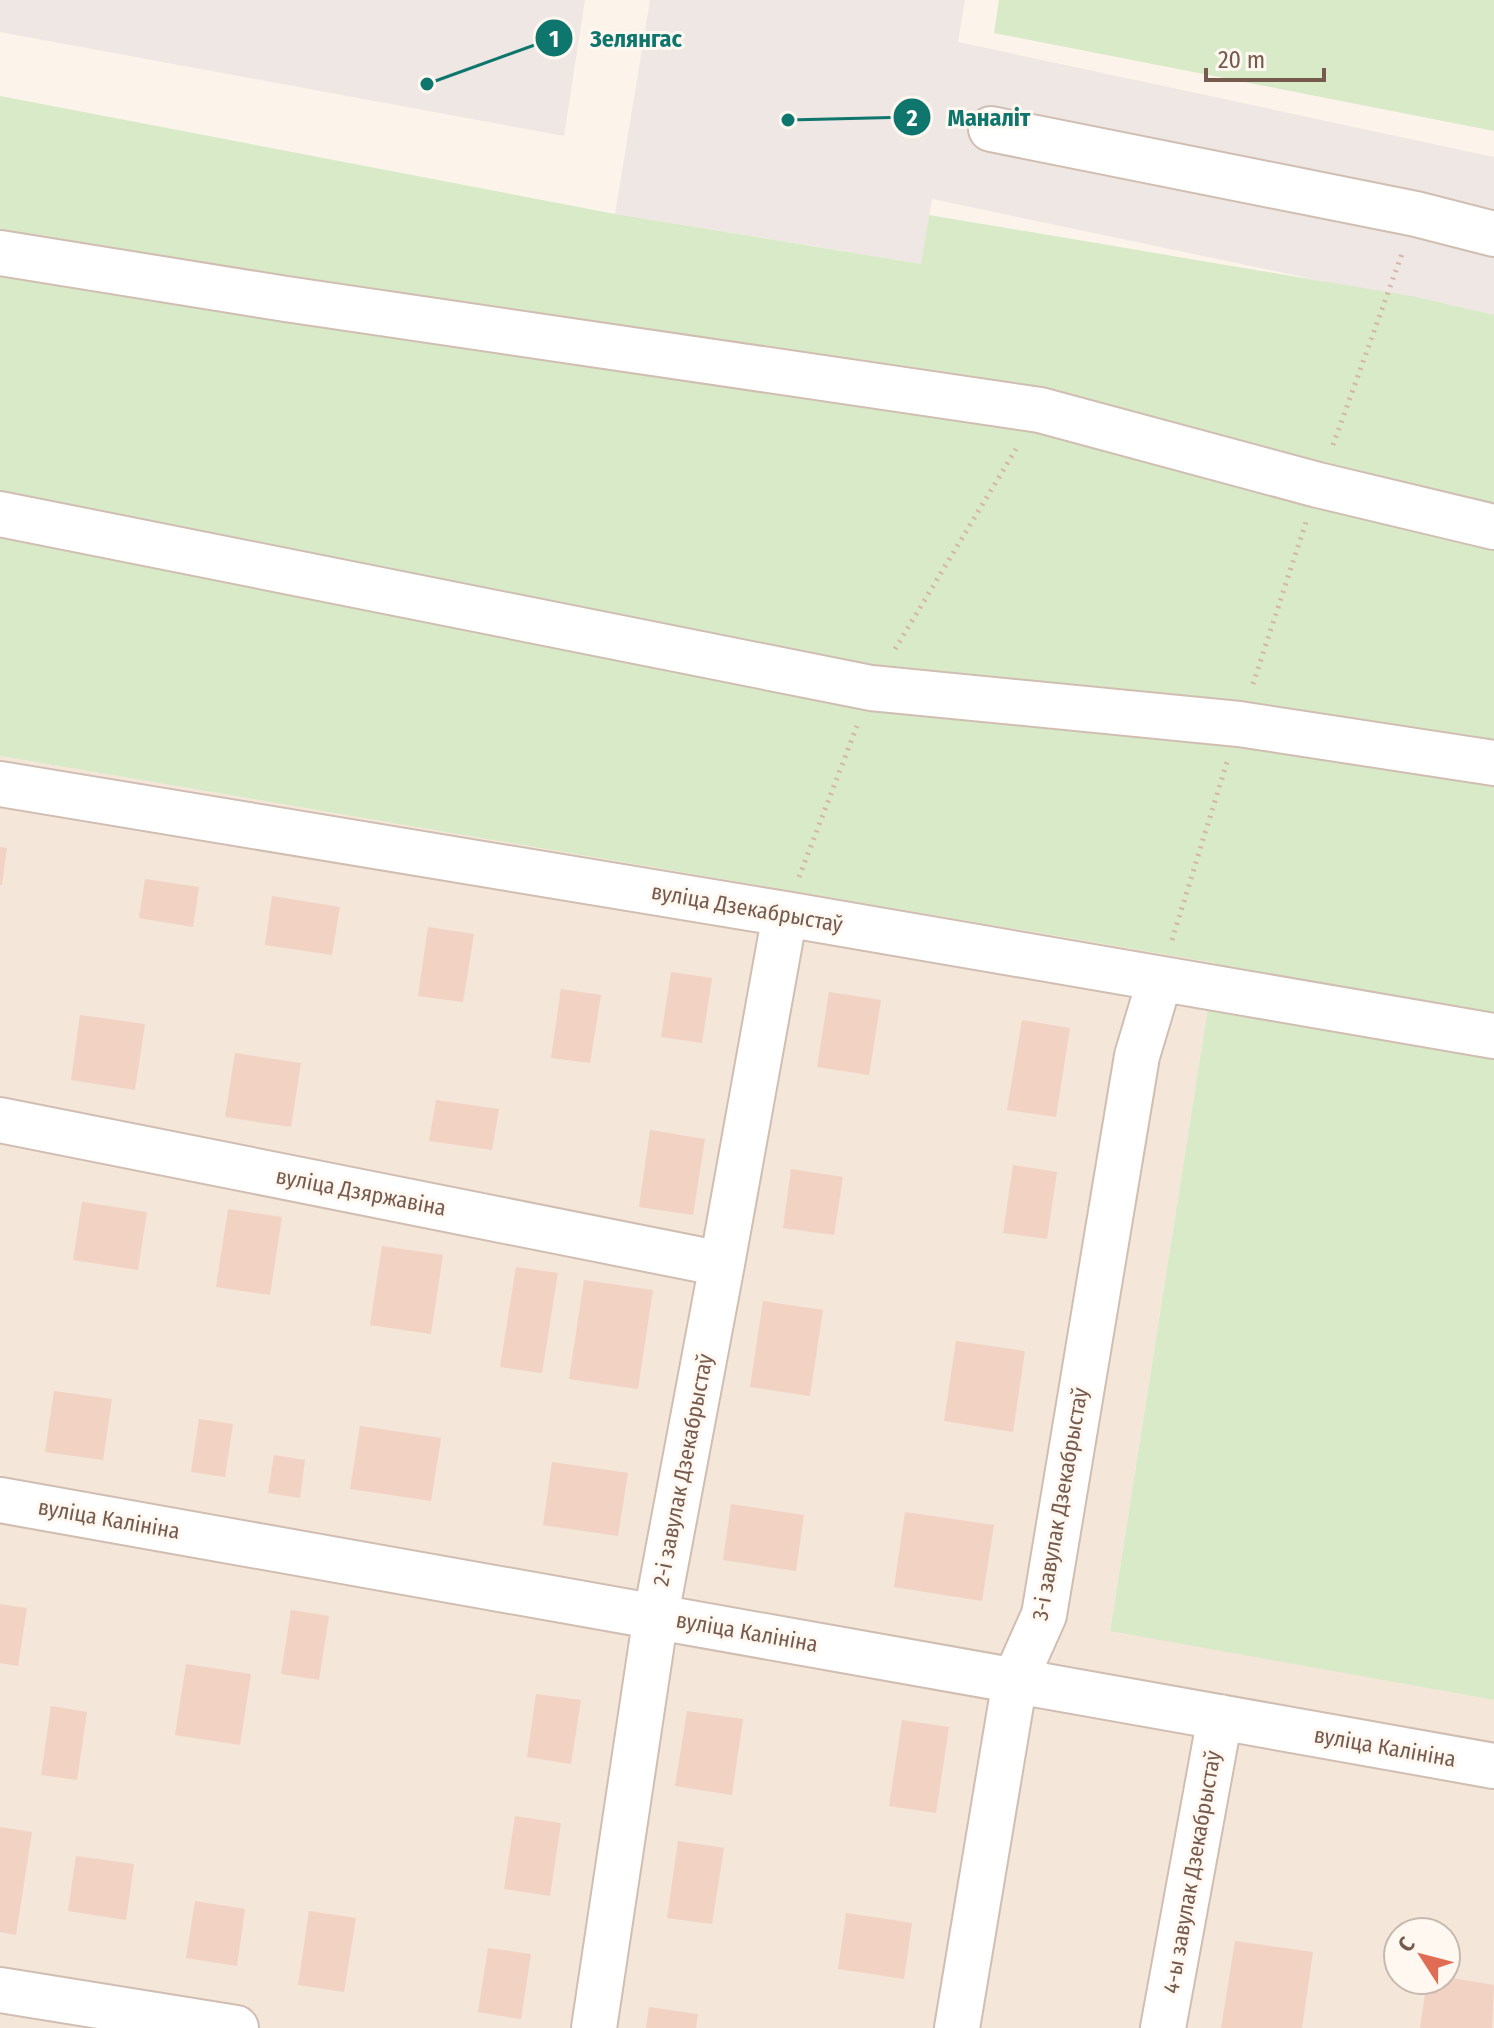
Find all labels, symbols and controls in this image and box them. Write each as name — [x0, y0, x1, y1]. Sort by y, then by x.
callout: Зелянгас — [534, 14, 698, 62]
text: 1 — [549, 25, 559, 53]
text: Зелянгас — [589, 25, 682, 53]
scale bar — [1206, 32, 1324, 82]
text: 20 m — [1218, 46, 1265, 74]
callout: Маналіт — [892, 93, 1047, 141]
text: 2 — [905, 104, 918, 132]
text: Маналіт — [948, 104, 1031, 132]
street label: вуліца Дзекабрыстаў — [649, 878, 845, 938]
street label: вуліца Дзяржавіна — [274, 1162, 448, 1222]
street label: 2-і завулак Дзекабрыстаў — [647, 1351, 719, 1588]
street label: 3-і завулак Дзекабрыстаў — [1026, 1385, 1094, 1623]
street label: вуліца Калініна — [36, 1493, 182, 1545]
street label: вуліца Калініна — [674, 1606, 820, 1658]
street label: вуліца Калініна — [1312, 1721, 1458, 1773]
street label: 4-ы завулак Дзекабрыстаў — [1157, 1748, 1227, 1995]
north arrow — [1382, 1916, 1462, 1996]
text: С — [1392, 1932, 1421, 1957]

